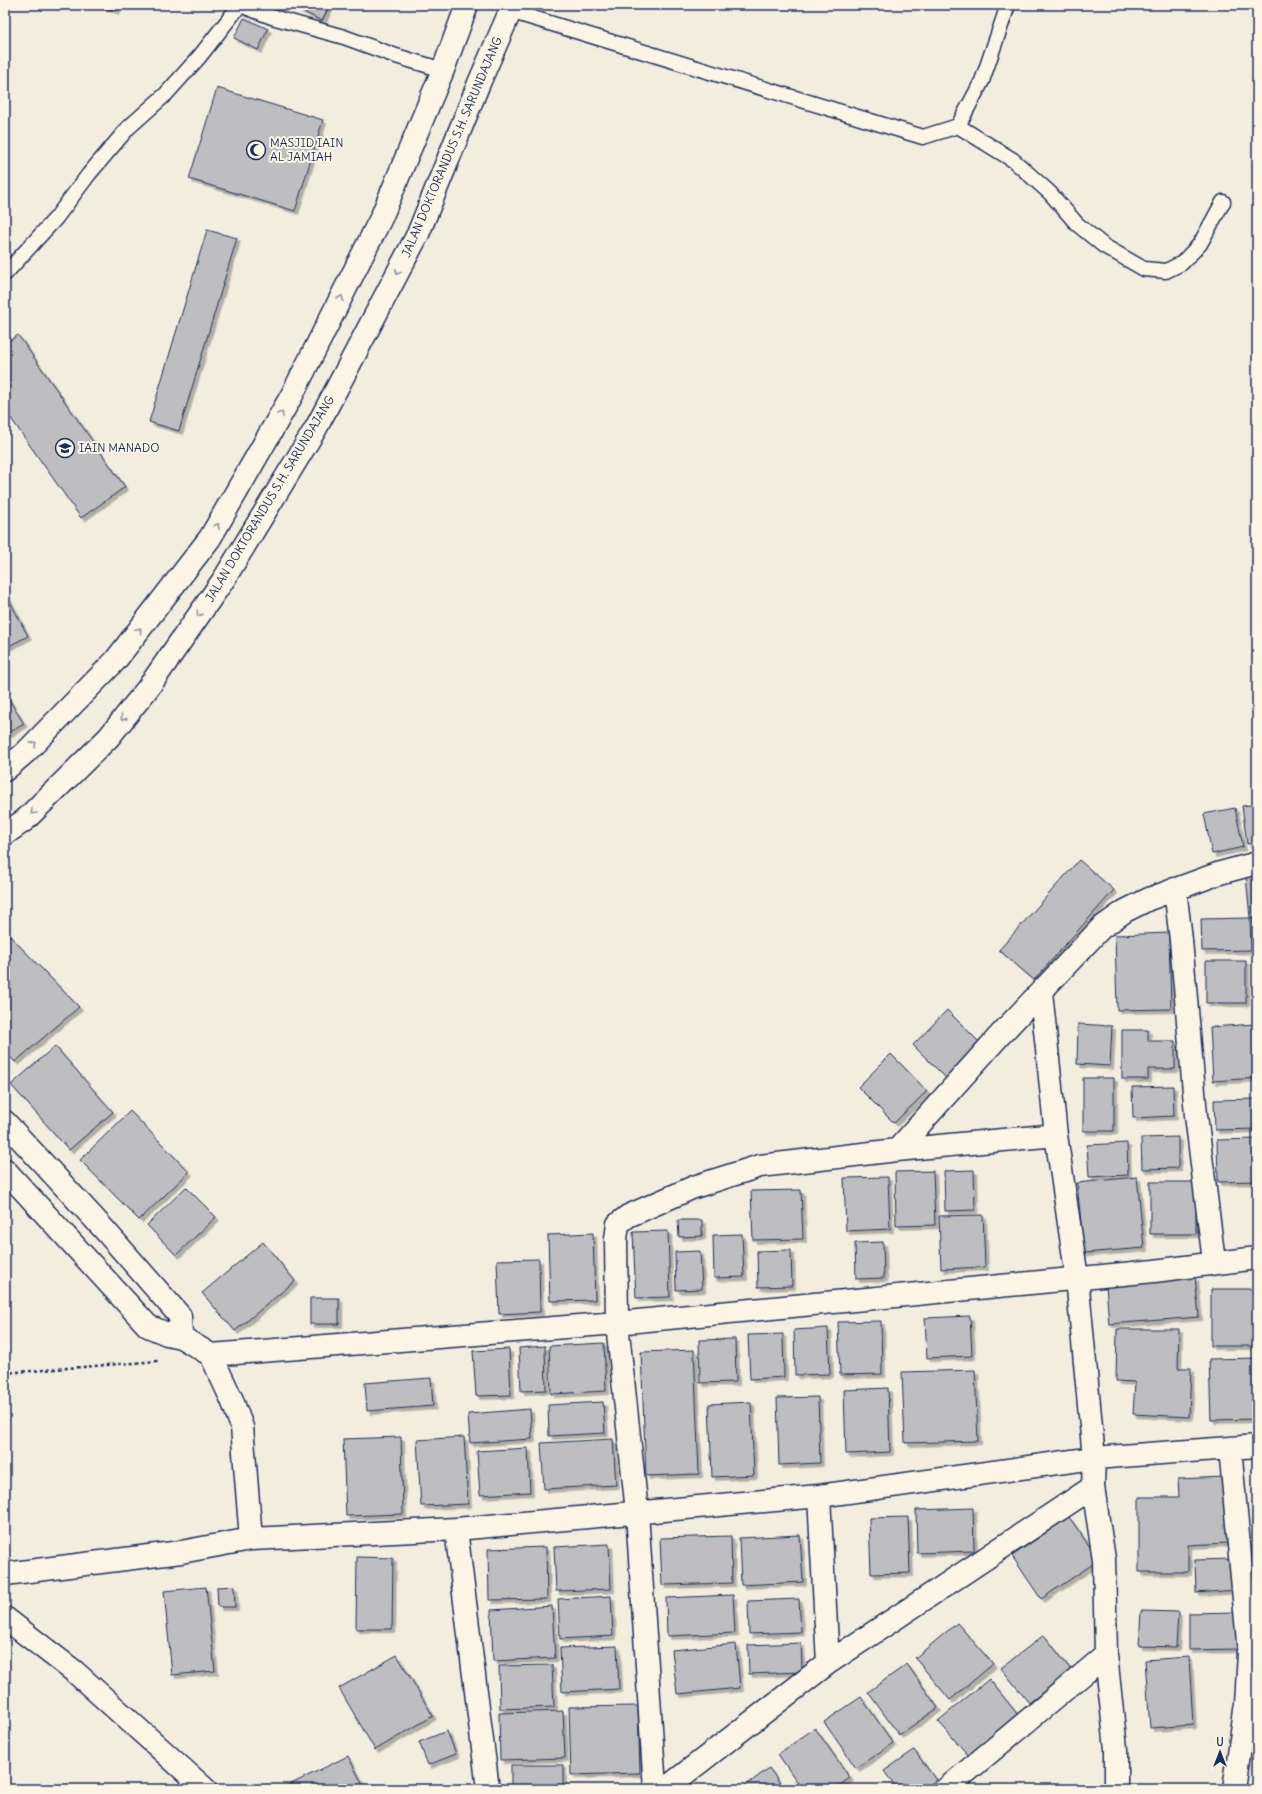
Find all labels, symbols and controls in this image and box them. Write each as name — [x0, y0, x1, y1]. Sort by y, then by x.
street label: JALAN DOKTORANDUS S.H. SARUNDAJANG — [398, 34, 505, 259]
place label: MASJID IAIN AL JAMIAH — [270, 135, 343, 164]
mosque icon: MASJID IAIN AL JAMIAH — [245, 139, 267, 161]
one-way arrow — [395, 268, 403, 275]
one-way arrow — [336, 295, 344, 302]
street label: JALAN DOKTORANDUS S.H. SARUNDAJANG — [202, 393, 337, 605]
one-way arrow — [277, 410, 284, 418]
school or university icon: IAIN MANADO — [54, 437, 76, 459]
place label: IAIN MANADO — [79, 440, 160, 455]
one-way arrow — [212, 523, 219, 530]
one-way arrow — [197, 610, 204, 617]
one-way arrow — [134, 628, 141, 635]
one-way arrow — [121, 714, 128, 721]
one-way arrow — [29, 741, 37, 749]
one-way arrow — [30, 807, 38, 815]
north arrow — [1200, 1732, 1240, 1772]
text: U — [1216, 1735, 1224, 1749]

